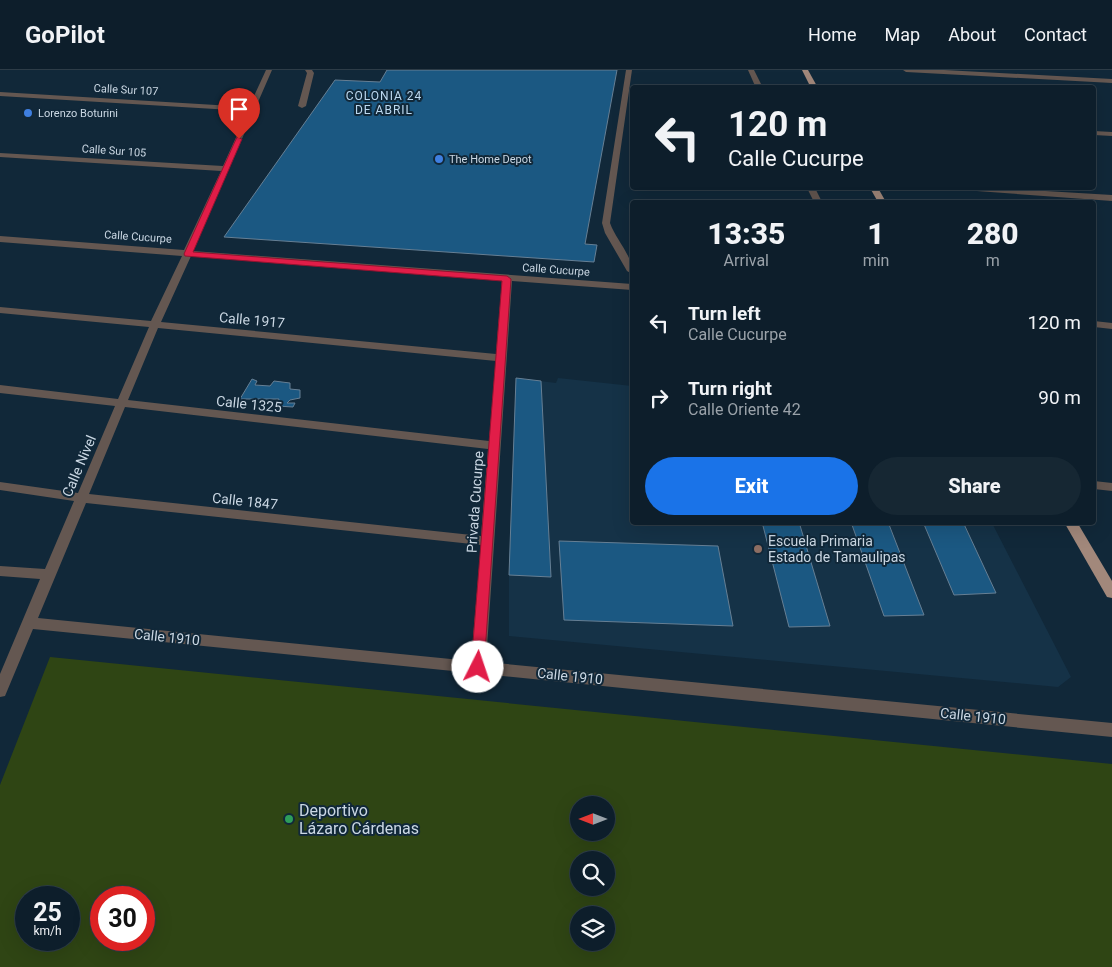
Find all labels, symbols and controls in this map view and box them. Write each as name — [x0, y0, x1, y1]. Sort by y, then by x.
text: GoPilot — [25, 21, 105, 49]
text: Home — [808, 24, 857, 45]
text: Map — [885, 24, 920, 45]
text: About — [948, 24, 996, 45]
text: Contact — [1024, 24, 1087, 45]
street label: Calle Sur 107 — [93, 82, 159, 98]
pin — [218, 88, 260, 139]
district label: COLONIA 24 DE ABRIL — [346, 89, 422, 117]
icon: arrive — [225, 95, 253, 123]
text: 120 m — [728, 104, 827, 145]
icon: left — [645, 105, 710, 170]
marker: Lorenzo Boturini — [22, 107, 34, 119]
place label: Lorenzo Boturini — [38, 107, 118, 120]
street label: Calle Sur 105 — [81, 142, 147, 160]
text: Calle Cucurpe — [728, 146, 864, 171]
marker: The Home Depot — [433, 153, 445, 165]
place label: The Home Depot — [449, 153, 532, 166]
text: 13:35 — [707, 216, 785, 251]
text: 1 — [867, 216, 885, 251]
text: 280 — [967, 216, 1019, 251]
street label: Calle Cucurpe — [104, 228, 172, 246]
text: Arrival — [724, 251, 769, 270]
text: min — [863, 251, 889, 270]
text: m — [986, 251, 1000, 270]
street label: Calle Cucurpe — [522, 261, 590, 279]
text: Turn left — [688, 302, 761, 325]
street label: Calle 1917 — [218, 309, 286, 331]
icon: left — [645, 309, 673, 337]
text: 120 m — [1028, 311, 1081, 334]
text: Calle Cucurpe — [688, 325, 787, 344]
text: Turn right — [688, 377, 772, 400]
icon: right — [645, 384, 673, 412]
text: 90 m — [1038, 386, 1081, 409]
street label: Calle 1325 — [215, 393, 283, 415]
text: Calle Oriente 42 — [688, 400, 801, 419]
street label: Calle Nivel — [59, 433, 99, 499]
street label: Privada Cucurpe — [463, 450, 487, 554]
button: Exit — [645, 457, 858, 515]
button: Share — [868, 457, 1081, 515]
street label: Calle 1847 — [211, 490, 279, 512]
place label: Escuela Primaria Estado de Tamaulipas — [768, 533, 906, 565]
marker: Escuela Primaria Estado de Tamaulipas — [752, 543, 764, 555]
street label: Calle 1910 — [133, 626, 201, 648]
position arrow — [451, 640, 503, 692]
street label: Calle 1910 — [536, 665, 604, 687]
street label: Calle 1910 — [939, 705, 1007, 727]
north arrow — [570, 796, 615, 841]
map controls — [570, 796, 615, 951]
place label: Deportivo Lázaro Cárdenas — [299, 801, 419, 838]
marker: Deportivo Lázaro Cárdenas — [283, 813, 295, 825]
button: search — [570, 851, 615, 896]
speed limit sign: 30 — [90, 886, 155, 951]
text: 25 — [33, 898, 62, 927]
button: layers — [570, 906, 615, 951]
text: km/h — [33, 924, 62, 938]

